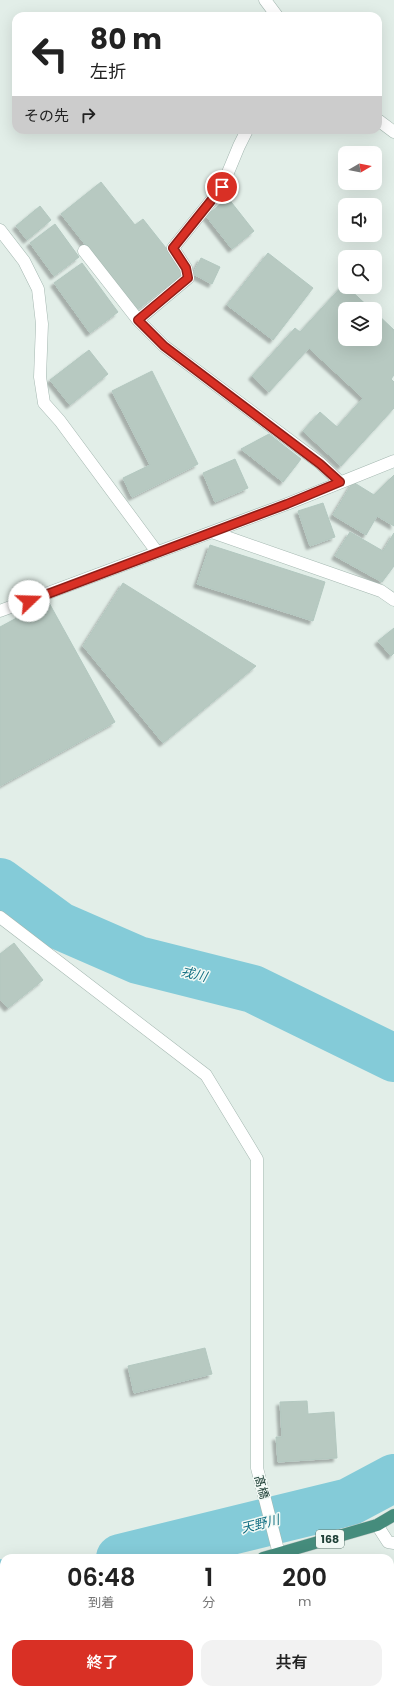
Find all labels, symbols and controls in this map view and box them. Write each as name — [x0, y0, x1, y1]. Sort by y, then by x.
text: 80 m — [90, 20, 162, 59]
icon: left — [24, 28, 76, 80]
text: 左折 — [90, 59, 126, 84]
icon: right — [77, 104, 99, 126]
text: その先 — [24, 105, 69, 126]
north arrow — [338, 146, 382, 190]
map controls — [338, 146, 382, 346]
pin — [205, 170, 239, 204]
icon: arrive — [211, 176, 233, 198]
button: sound — [338, 198, 382, 242]
button: search — [338, 250, 382, 294]
button: layers — [338, 302, 382, 346]
position arrow — [8, 580, 50, 622]
water label: 戎川 — [179, 962, 211, 987]
street label: 髙橋 — [251, 1473, 273, 1501]
water label: 天野川 — [239, 1510, 283, 1538]
road number: 168 — [316, 1530, 344, 1548]
text: 06:48 — [67, 1561, 135, 1594]
text: 1 — [204, 1561, 213, 1594]
text: 200 — [282, 1561, 327, 1594]
text: m — [298, 1592, 311, 1611]
text: 到着 — [88, 1593, 114, 1612]
text: 分 — [202, 1593, 215, 1612]
button: 終了 — [12, 1640, 193, 1686]
button: 共有 — [201, 1640, 382, 1686]

